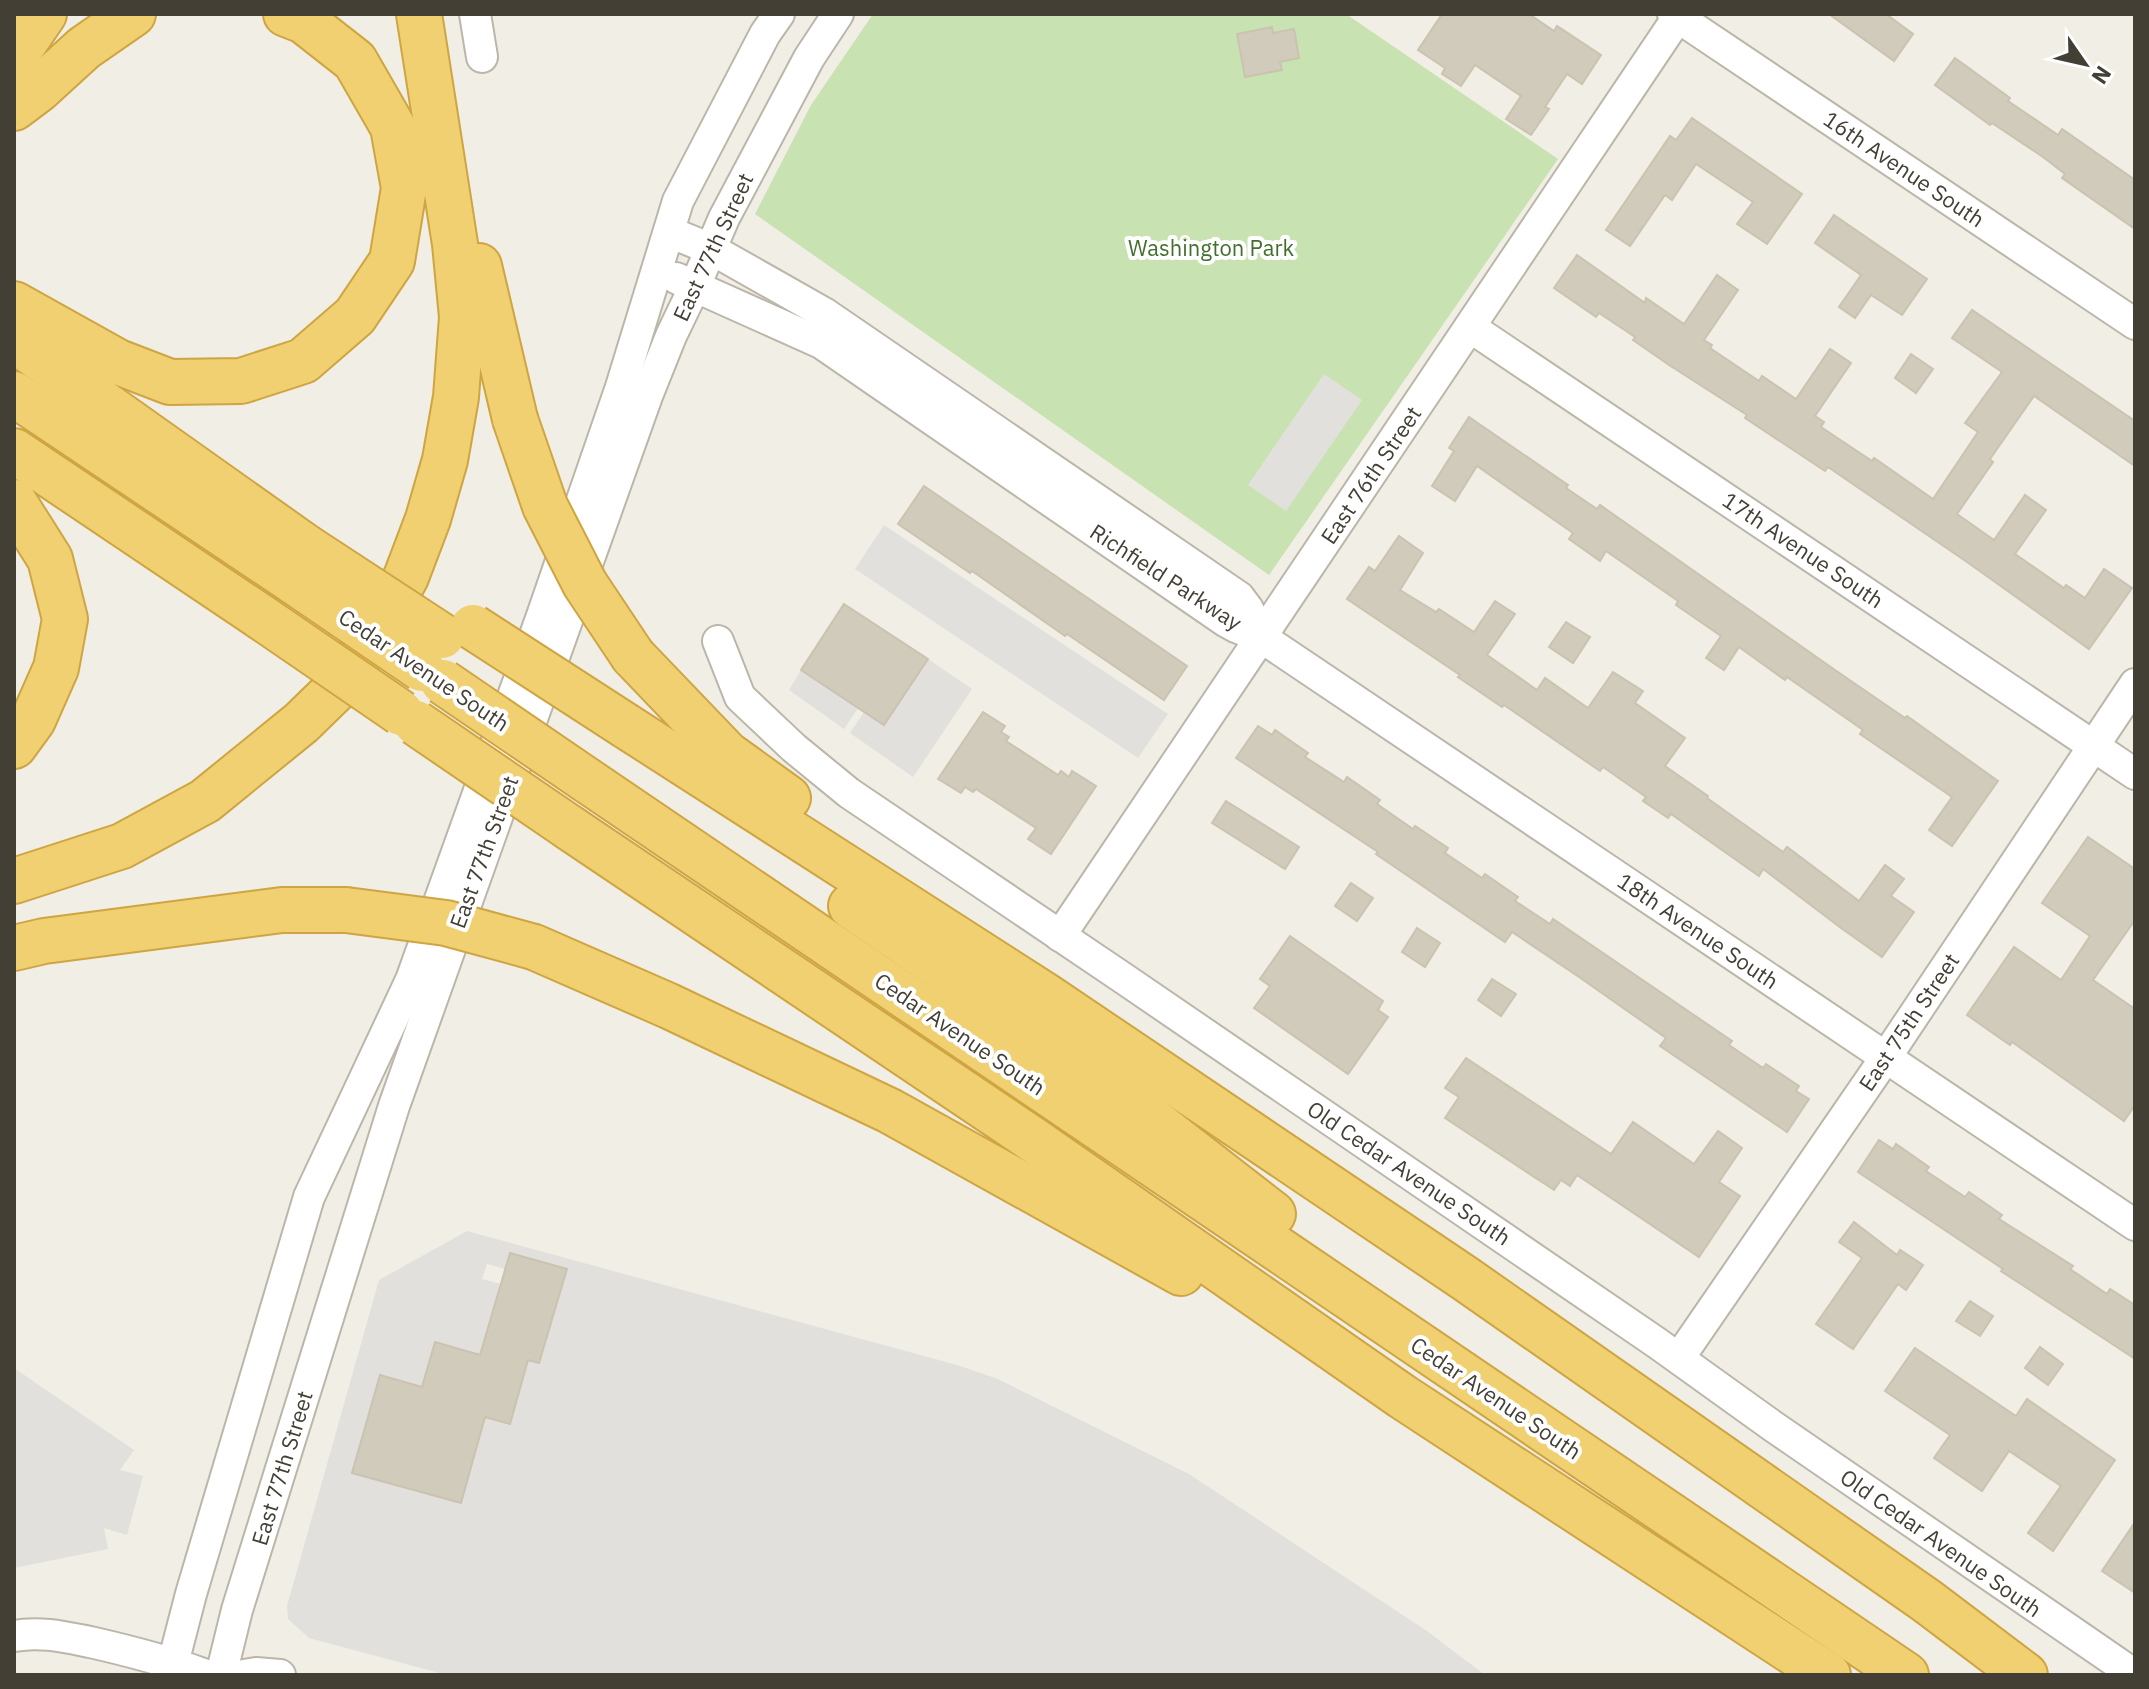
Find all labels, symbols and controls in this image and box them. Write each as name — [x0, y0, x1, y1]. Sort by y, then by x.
north arrow — [2045, 24, 2125, 104]
text: N — [2086, 61, 2118, 90]
street label: 16th Avenue South — [1818, 104, 1990, 233]
street label: East 77th Street — [666, 168, 760, 326]
park label: Washington Park — [1128, 233, 1294, 262]
street label: East 76th Street — [1314, 400, 1427, 549]
street label: 17th Avenue South — [1717, 485, 1889, 614]
street label: Richfield Parkway — [1085, 517, 1248, 637]
street label: Cedar Avenue South — [333, 602, 515, 738]
street label: East 77th Street — [443, 772, 525, 932]
street label: 18th Avenue South — [1612, 866, 1784, 995]
street label: East 75th Street — [1852, 947, 1965, 1096]
street label: Cedar Avenue South — [869, 966, 1051, 1102]
street label: Old Cedar Avenue South — [1302, 1094, 1517, 1252]
street label: Cedar Avenue South — [1405, 1330, 1587, 1466]
street label: East 77th Street — [244, 1387, 319, 1549]
street label: Old Cedar Avenue South — [1835, 1462, 2048, 1623]

